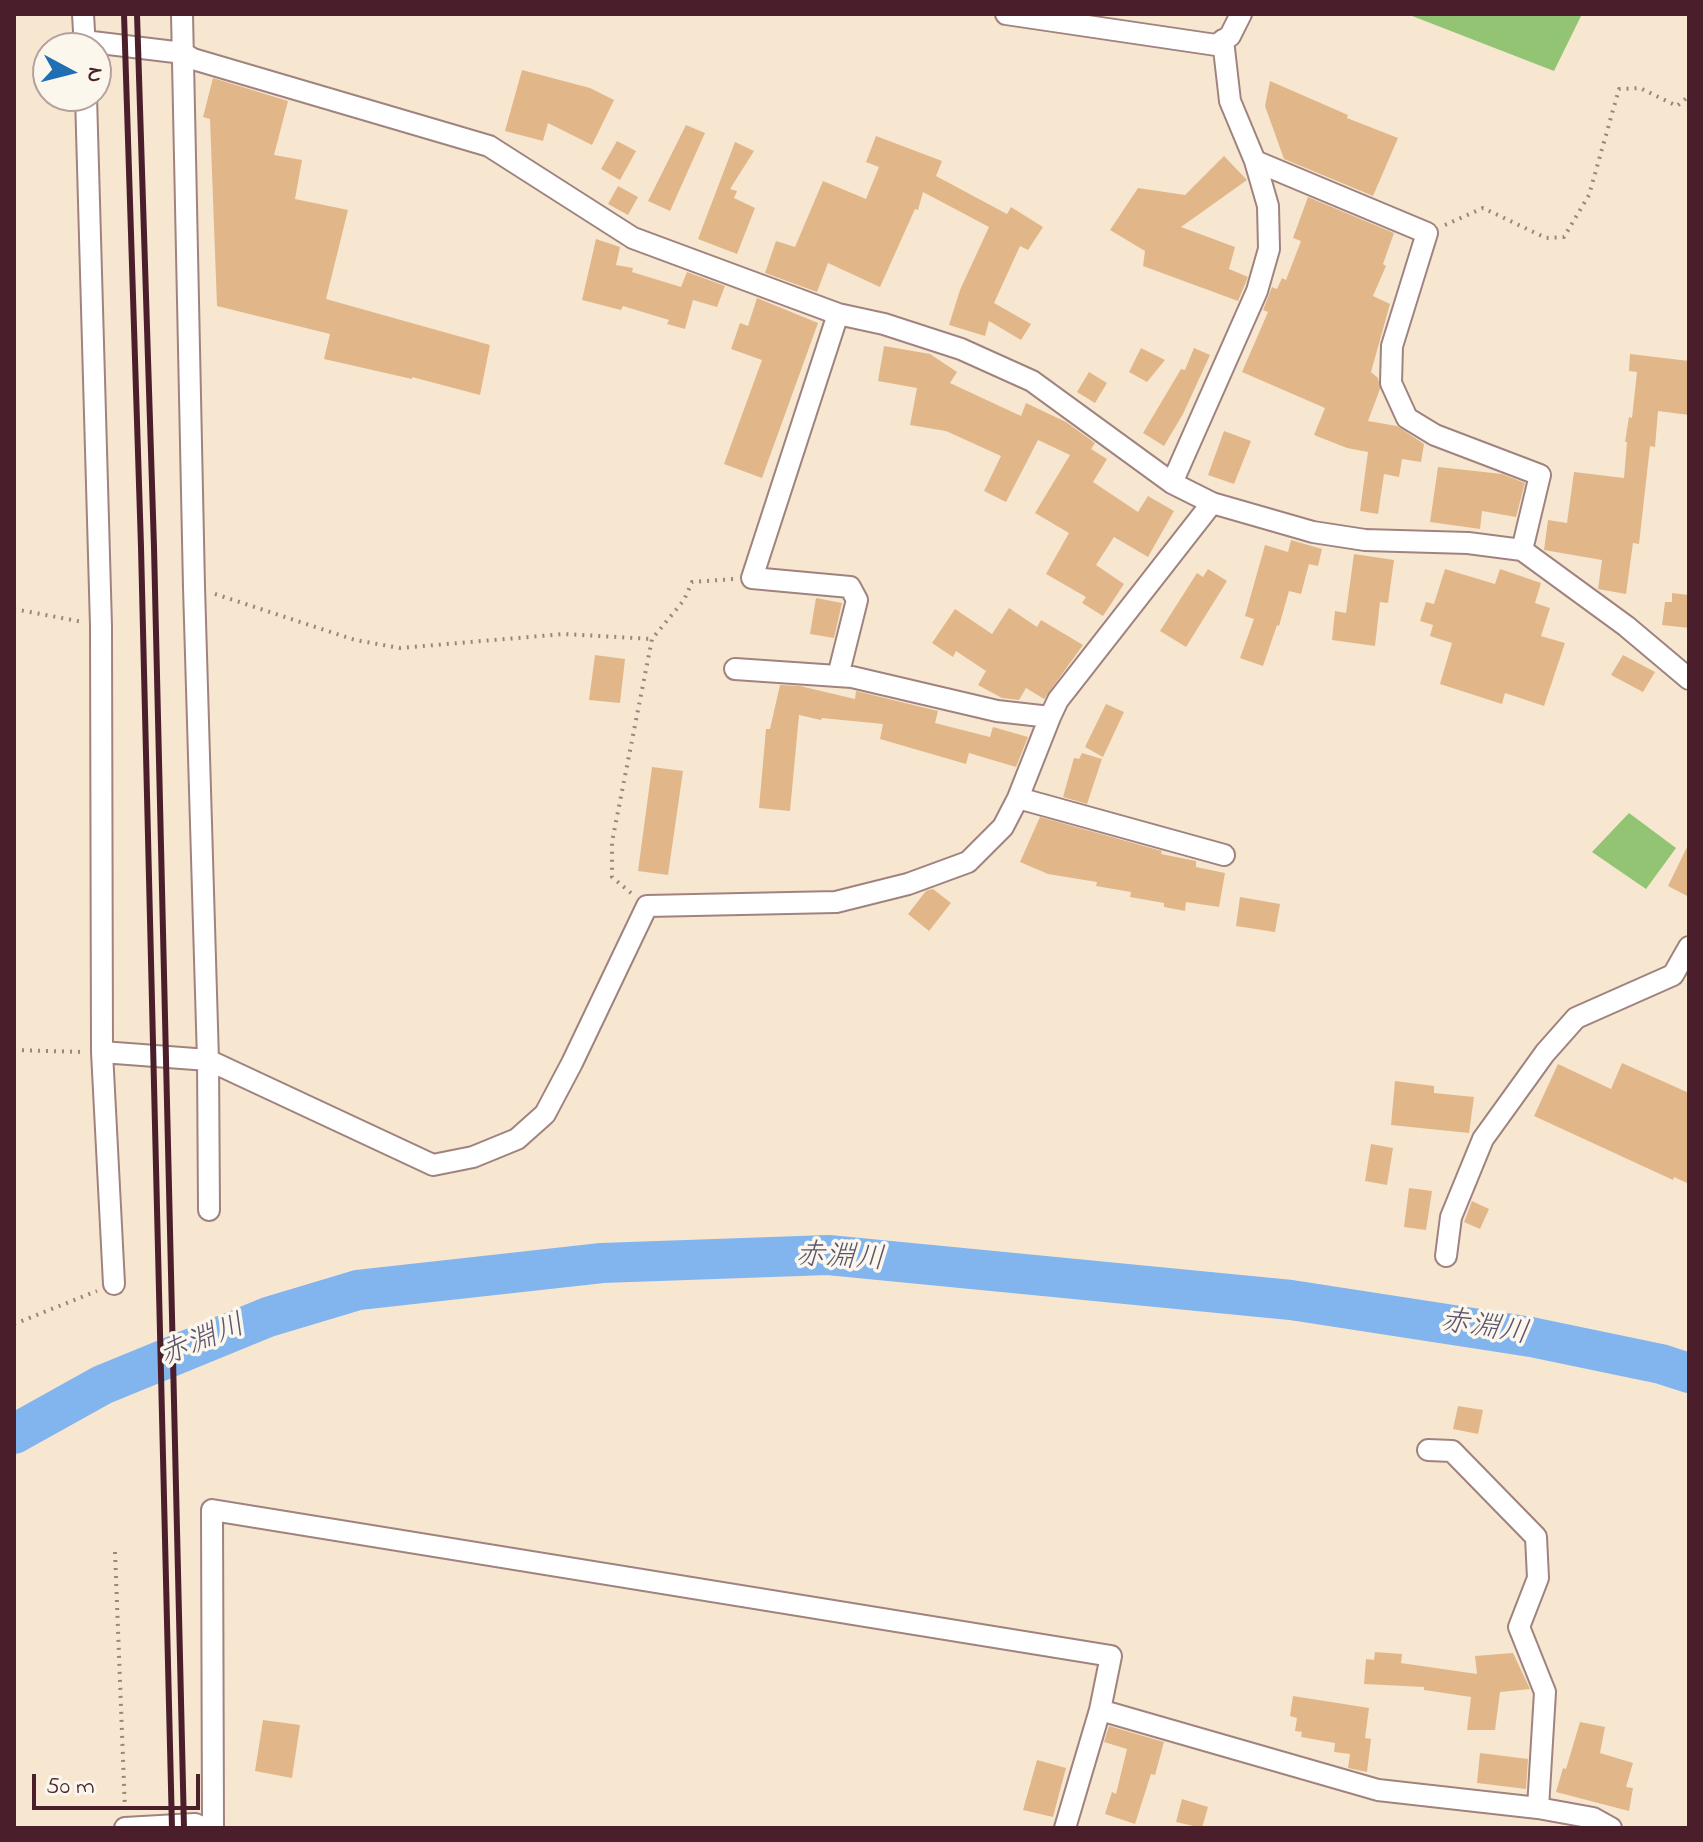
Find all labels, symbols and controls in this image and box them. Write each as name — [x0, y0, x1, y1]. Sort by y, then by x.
north arrow — [32, 32, 112, 112]
text: N — [77, 65, 111, 84]
water label: 赤淵川 — [794, 1240, 886, 1280]
water label: 赤淵川 — [1437, 1305, 1531, 1355]
water label: 赤淵川 — [155, 1309, 251, 1377]
scale bar — [36, 1758, 204, 1808]
text: 50 m — [46, 1770, 95, 1805]

